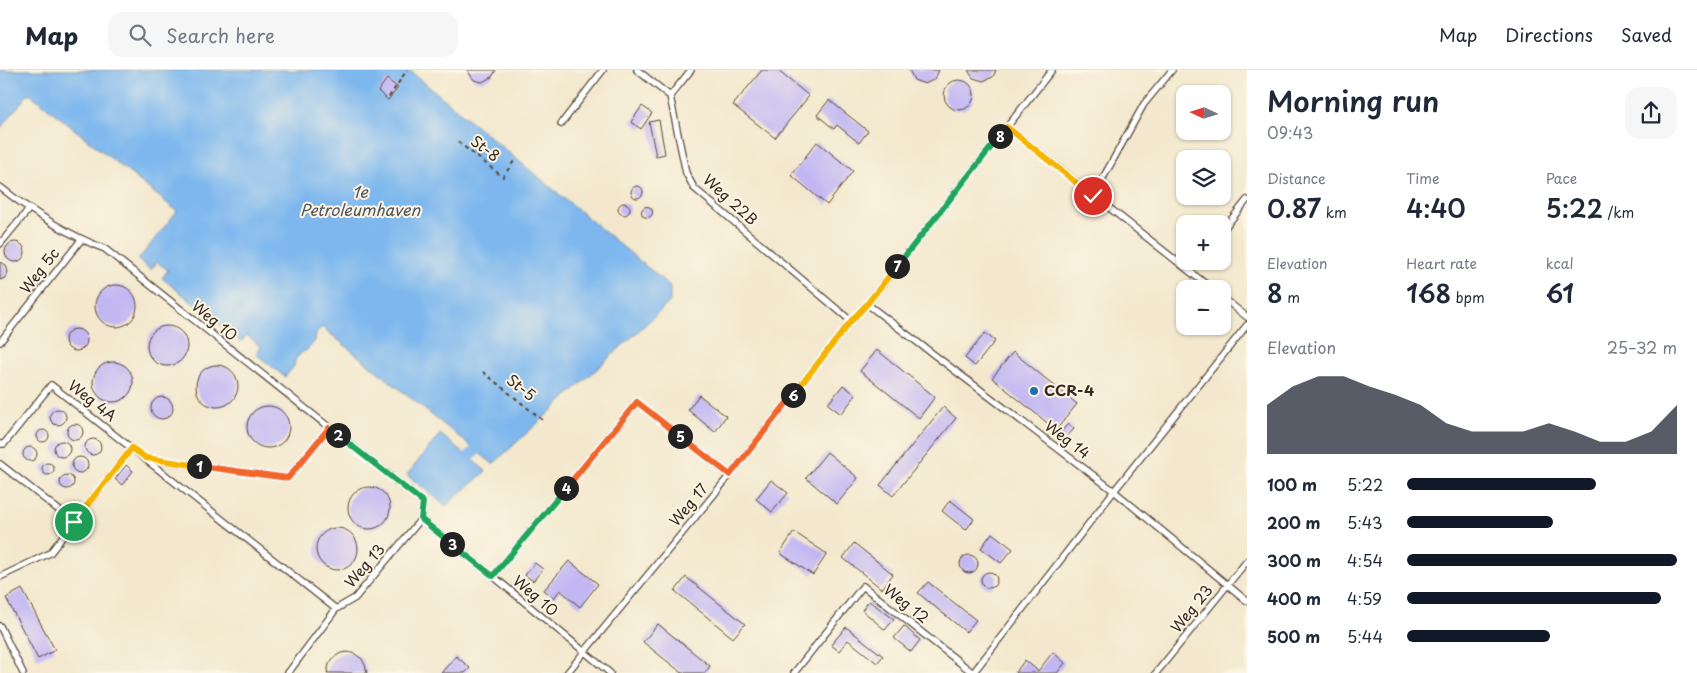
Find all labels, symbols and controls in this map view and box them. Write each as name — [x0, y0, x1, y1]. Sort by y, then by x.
search box — [108, 12, 458, 57]
text: Map — [25, 17, 78, 53]
icon: search — [126, 21, 154, 49]
text: Search here — [166, 21, 275, 49]
text: Map — [1439, 21, 1477, 48]
text: Directions — [1505, 21, 1593, 48]
text: Saved — [1621, 21, 1672, 48]
text: Morning run — [1267, 79, 1439, 122]
north arrow — [1176, 85, 1231, 140]
map controls — [1176, 85, 1231, 335]
button: share — [1625, 87, 1677, 139]
text: 09:43 — [1267, 120, 1313, 144]
pin: 8 — [988, 124, 1012, 148]
text: 8 — [996, 126, 1005, 147]
street label: St-8 — [466, 129, 505, 167]
button: layers — [1176, 150, 1231, 205]
street label: Weg 22B — [698, 168, 764, 230]
text: Distance — [1267, 168, 1326, 189]
text: Time — [1406, 168, 1439, 189]
text: Pace — [1546, 168, 1577, 189]
pin — [1072, 175, 1114, 217]
water label: 1e Petroleumhaven — [300, 179, 421, 221]
icon: check — [1079, 182, 1107, 210]
text: 0.87 — [1267, 189, 1321, 227]
text: 4:40 — [1406, 189, 1466, 227]
text: 5:22 — [1546, 189, 1603, 227]
text: km — [1321, 202, 1347, 223]
text: /km — [1603, 202, 1634, 223]
button: + — [1176, 215, 1231, 270]
street label: Weg 5c — [13, 242, 64, 298]
text: Elevation — [1267, 253, 1327, 274]
text: Heart rate — [1406, 253, 1477, 274]
text: kcal — [1546, 253, 1574, 274]
pin: 7 — [884, 254, 910, 278]
text: 7 — [893, 256, 902, 277]
text: 8 — [1267, 274, 1283, 312]
text: 168 — [1406, 274, 1451, 312]
text: 61 — [1546, 274, 1574, 312]
button: − — [1176, 280, 1231, 335]
text: m — [1283, 287, 1300, 308]
text: bpm — [1451, 287, 1485, 308]
street label: Weg 10 — [187, 294, 243, 346]
text: Elevation — [1267, 335, 1336, 359]
text: 25–32 m — [1607, 335, 1677, 359]
street label: St-5 — [502, 368, 541, 406]
street label: Weg 4A — [64, 373, 122, 426]
place label: CCR-4 — [1044, 378, 1094, 401]
pin: 6 — [780, 382, 806, 408]
text: 6 — [789, 385, 798, 406]
marker: CCR-4 — [1028, 385, 1040, 397]
street label: Weg 14 — [1040, 414, 1096, 464]
pin: 2 — [326, 422, 350, 448]
pin: 5 — [668, 424, 692, 448]
text: 2 — [334, 425, 343, 446]
text: 5 — [676, 426, 685, 447]
pin: 1 — [186, 454, 212, 478]
text: 1 — [196, 456, 203, 477]
text: 100 m — [1267, 472, 1317, 496]
text: 5:22 — [1347, 472, 1383, 496]
pin: 4 — [554, 476, 578, 500]
street label: Weg 17 — [663, 477, 713, 531]
text: 4 — [562, 478, 571, 499]
pin — [53, 501, 95, 543]
icon: arrive — [60, 508, 88, 536]
text: 200 m — [1267, 510, 1321, 534]
text: 5:43 — [1347, 510, 1383, 534]
pin: 3 — [440, 532, 464, 556]
text: 3 — [448, 534, 457, 555]
street label: Weg 13 — [338, 538, 390, 592]
text: 300 m — [1267, 548, 1321, 572]
text: 4:54 — [1347, 548, 1383, 572]
street label: Weg 10 — [508, 569, 564, 621]
street label: Weg 12 — [879, 578, 935, 628]
street label: Weg 23 — [1164, 579, 1217, 637]
text: 400 m — [1267, 586, 1321, 610]
text: 4:59 — [1347, 586, 1382, 610]
text: 500 m — [1267, 624, 1320, 648]
text: 5:44 — [1347, 624, 1383, 648]

